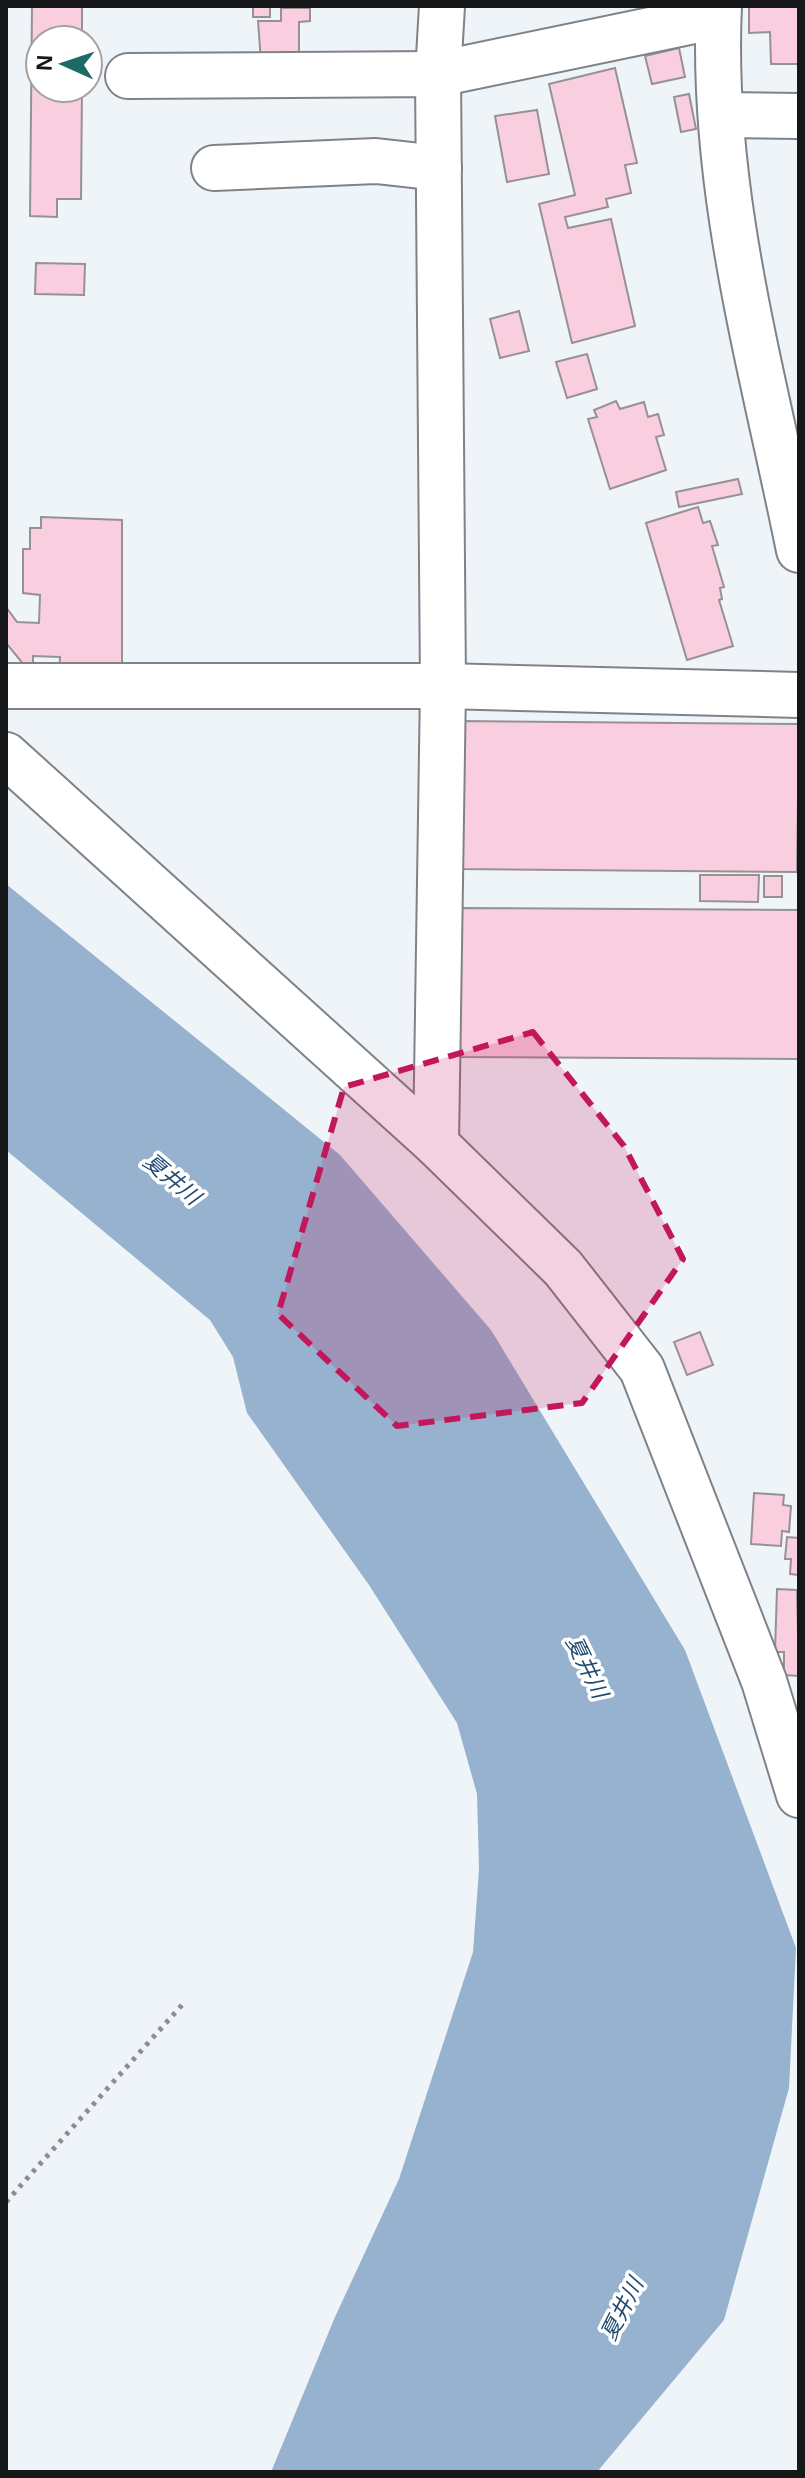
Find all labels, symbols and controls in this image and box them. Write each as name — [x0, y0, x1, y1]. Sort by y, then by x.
north arrow — [24, 24, 104, 104]
text: N — [32, 54, 57, 72]
water label: 夏井川 — [139, 1148, 207, 1211]
water label: 夏井川 — [561, 1632, 614, 1704]
water label: 夏井川 — [596, 2272, 649, 2344]

